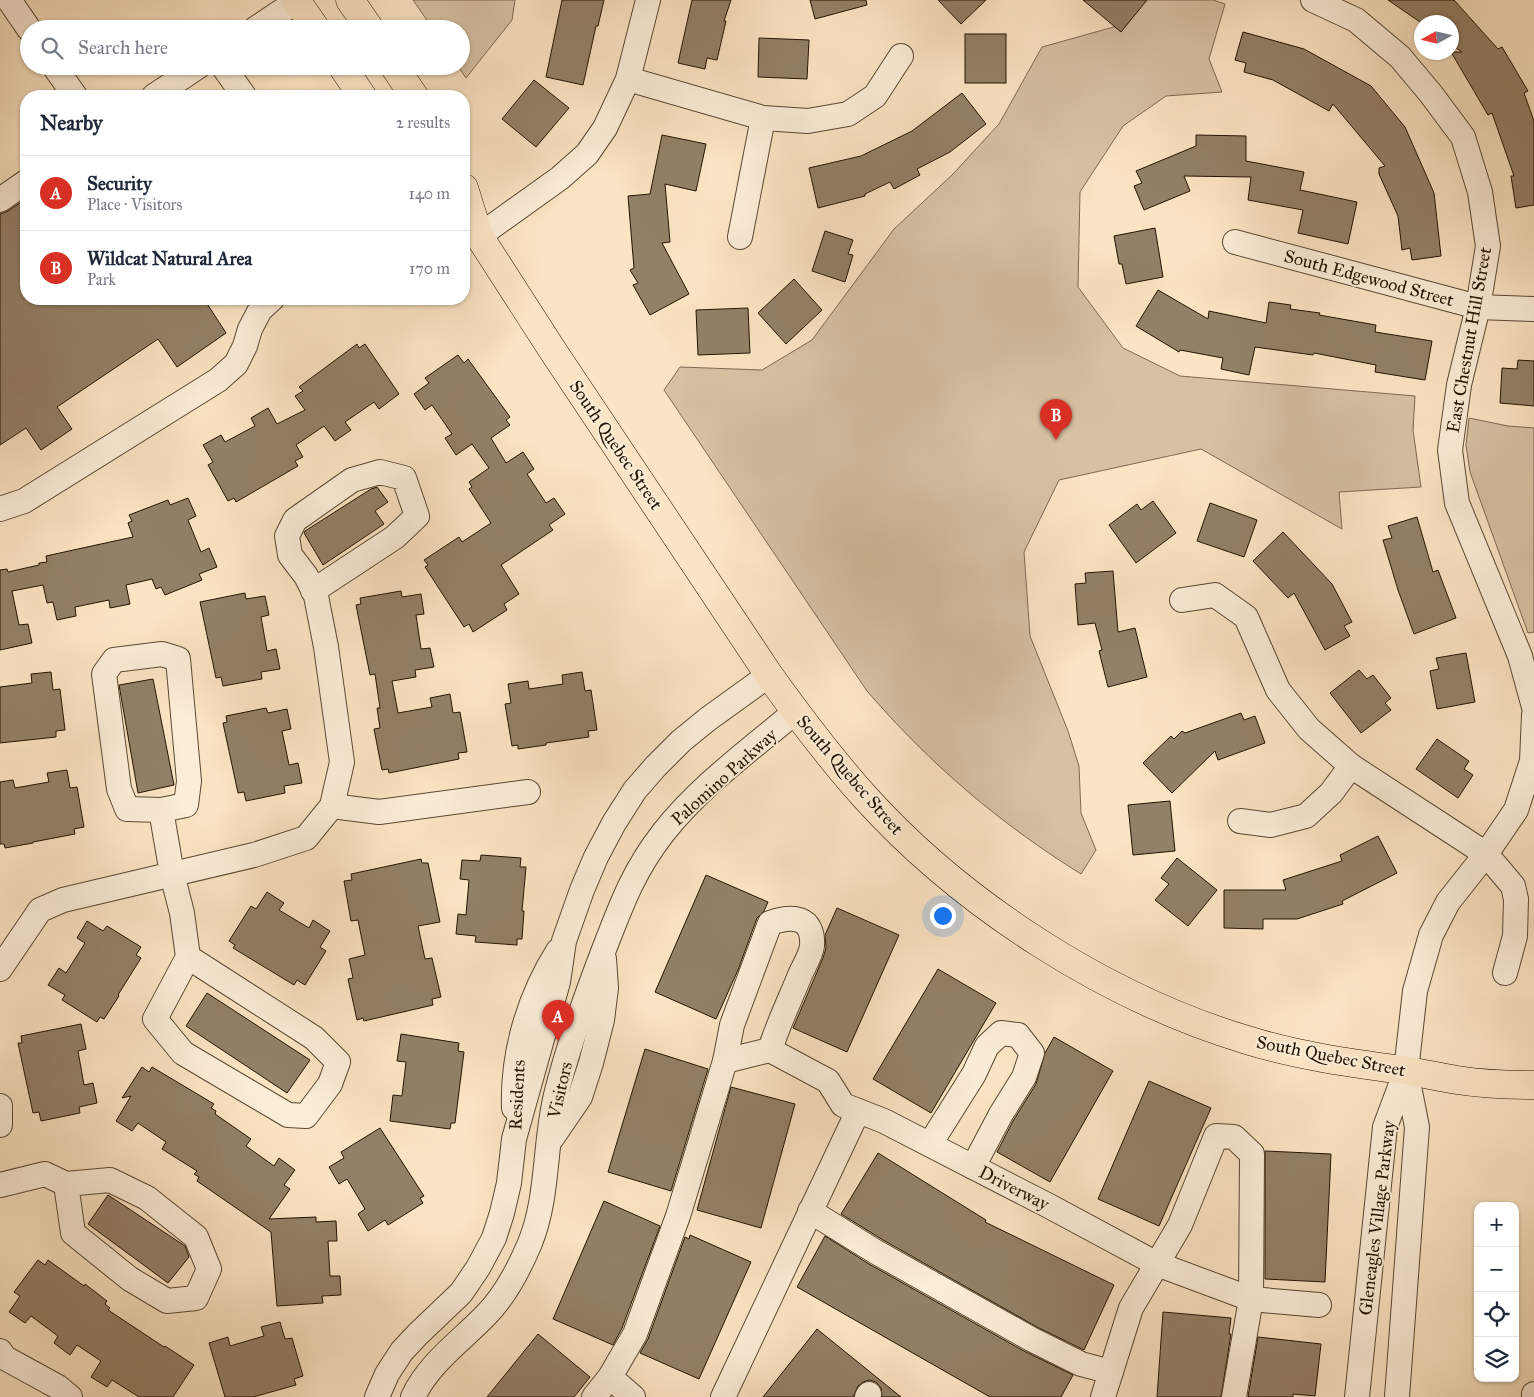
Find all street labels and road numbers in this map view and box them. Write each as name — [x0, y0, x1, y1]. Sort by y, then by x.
street label: South Edgewood Street — [1281, 245, 1457, 312]
street label: East Chestnut Hill Street — [1442, 245, 1496, 435]
street label: South Quebec Street — [564, 376, 668, 515]
street label: South Quebec Street — [792, 711, 908, 840]
street label: Palomino Parkway — [667, 723, 782, 830]
street label: South Quebec Street — [1254, 1031, 1408, 1081]
street label: Residents — [504, 1059, 530, 1131]
street label: Visitors — [543, 1059, 577, 1122]
street label: Gleneagles Village Parkway — [1354, 1119, 1401, 1317]
street label: Driverway — [975, 1161, 1053, 1215]

